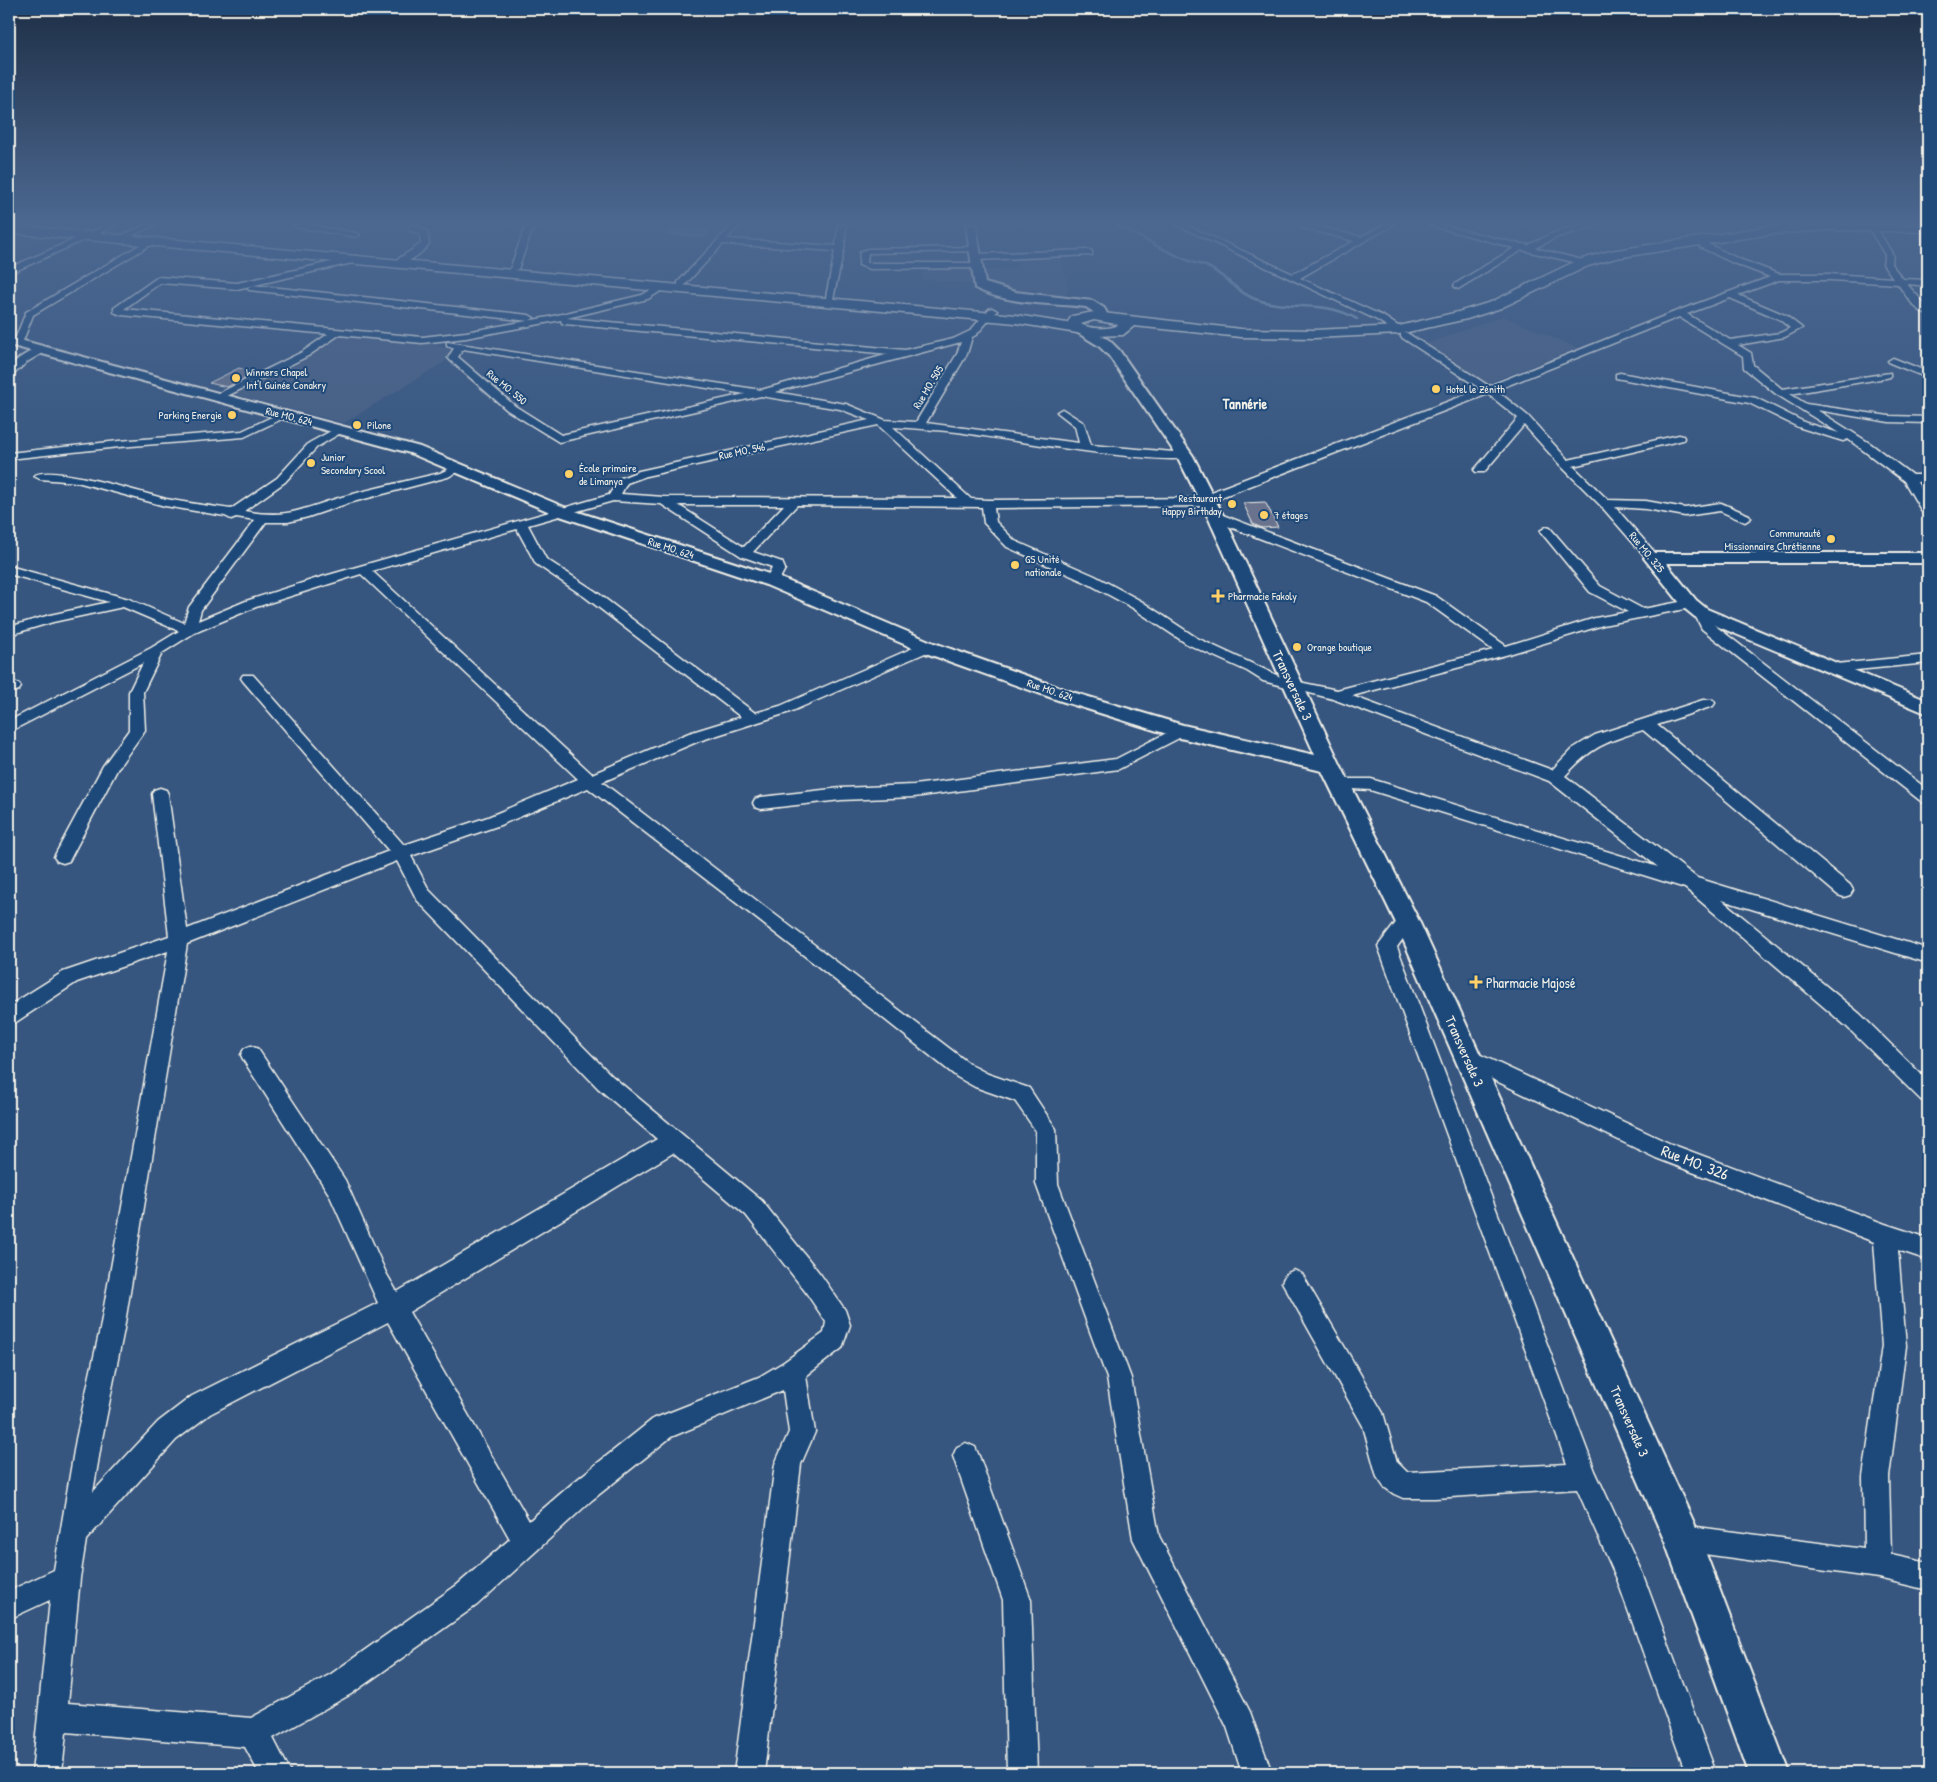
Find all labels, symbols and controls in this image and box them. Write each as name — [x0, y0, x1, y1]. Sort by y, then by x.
street label: Rue MO. 505 — [910, 362, 947, 411]
place label: Winners Chapel Int'l Guinée Conakry — [246, 365, 327, 392]
street label: Rue MO. 550 — [484, 366, 530, 408]
marker: Winners Chapel Int'l Guinée Conakry — [230, 372, 242, 384]
place label: Hotel le Zénith — [1446, 382, 1505, 396]
marker: Hotel le Zénith — [1430, 383, 1442, 395]
district label: Tannérie — [1222, 394, 1268, 413]
street label: Rue MO. 624 — [264, 403, 314, 429]
place label: Parking Energie — [159, 408, 223, 422]
marker: Parking Energie — [226, 409, 238, 421]
place label: Pilone — [367, 418, 392, 432]
marker: Pilone — [351, 419, 363, 431]
street label: Rue MO. 546 — [718, 439, 767, 463]
place label: Junior Secondary Scool — [321, 450, 385, 477]
marker: Junior Secondary Scool — [305, 457, 317, 469]
place label: École primaire de Limanya — [579, 461, 637, 488]
marker: École primaire de Limanya — [563, 468, 575, 480]
place label: Restaurant Happy Birthday — [1162, 491, 1222, 518]
marker: Restaurant Happy Birthday — [1226, 498, 1238, 510]
place label: 7 étages — [1274, 508, 1308, 522]
marker: 7 étages — [1258, 509, 1270, 521]
place label: Communauté Missionnaire Chrétienne — [1725, 526, 1822, 553]
street label: Rue MO. 325 — [1626, 529, 1668, 576]
marker: Communauté Missionnaire Chrétienne — [1825, 533, 1837, 545]
street label: Rue MO. 624 — [646, 534, 696, 562]
place label: GS Unité nationale — [1025, 552, 1062, 579]
marker: GS Unité nationale — [1009, 559, 1021, 571]
place label: Pharmacie Fakoly — [1228, 589, 1297, 603]
marker: Pharmacie Fakoly — [1212, 590, 1224, 602]
place label: Orange boutique — [1307, 640, 1373, 654]
marker: Orange boutique — [1291, 641, 1303, 653]
street label: Transversale 3 — [1268, 647, 1318, 723]
street label: Rue MO. 624 — [1025, 676, 1075, 704]
place label: Pharmacie Majosé — [1486, 973, 1576, 993]
marker: Pharmacie Majosé — [1470, 976, 1482, 988]
street label: Transversale 3 — [1441, 1013, 1489, 1089]
street label: Rue MO. 326 — [1658, 1139, 1732, 1185]
street label: Transversale 3 — [1606, 1383, 1654, 1459]

